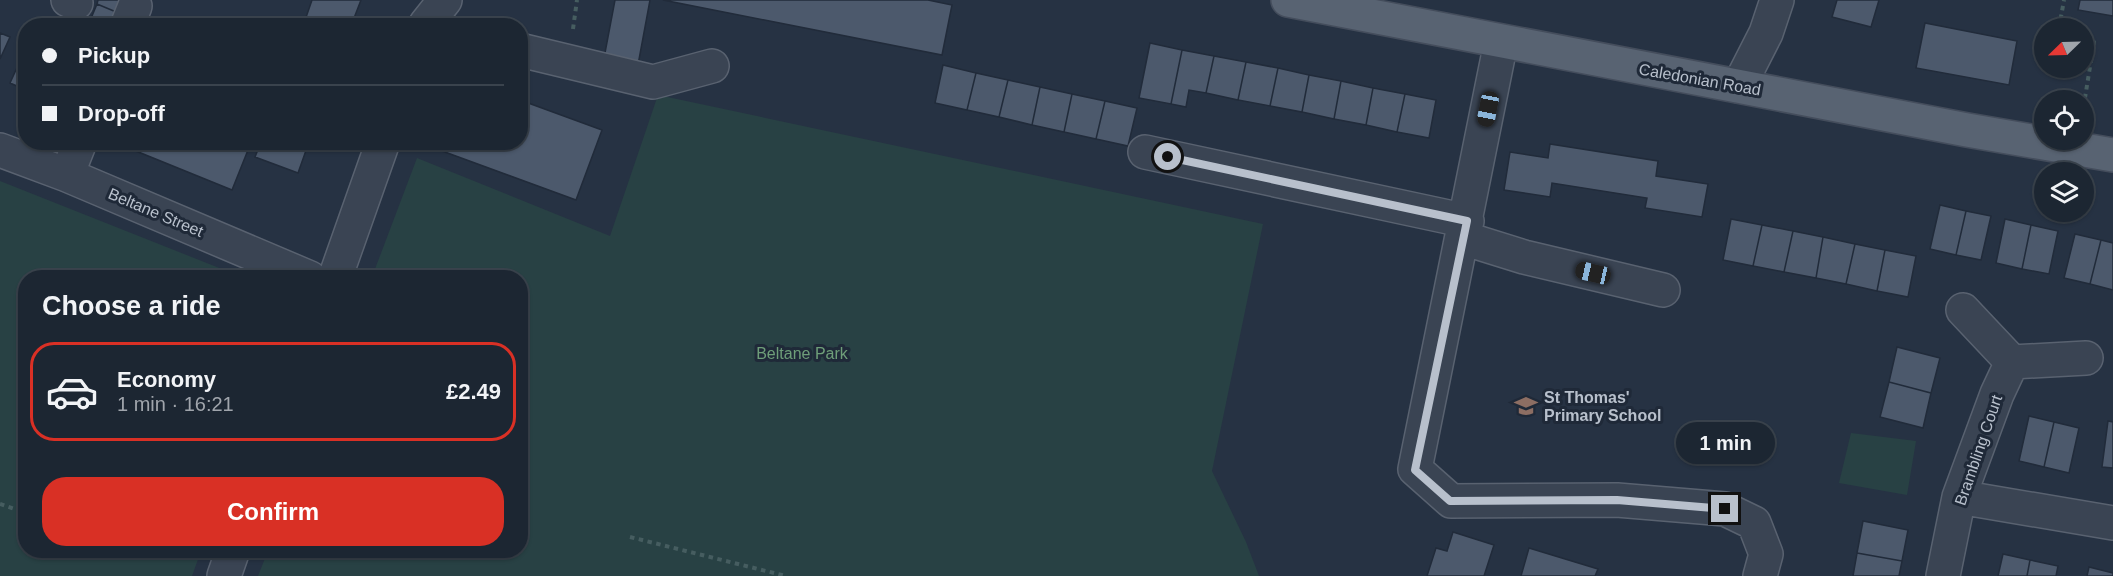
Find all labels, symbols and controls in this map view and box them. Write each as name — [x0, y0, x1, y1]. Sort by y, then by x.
north arrow — [2034, 18, 2094, 78]
map controls — [2034, 18, 2094, 222]
text: Pickup — [78, 43, 150, 68]
street label: Caledonian Road — [1638, 60, 1762, 99]
car — [1476, 90, 1500, 128]
button: locate — [2034, 90, 2094, 150]
text: Drop-off — [78, 101, 165, 126]
route start — [1154, 143, 1181, 170]
button: layers — [2034, 162, 2094, 222]
street label: Beltane Street — [106, 185, 206, 240]
car — [1573, 260, 1613, 286]
text: Choose a ride — [42, 291, 221, 321]
park label: Beltane Park — [756, 345, 849, 362]
icon: car — [45, 365, 99, 419]
text: Economy — [117, 367, 216, 392]
text: £2.49 — [446, 379, 501, 404]
place label: St Thomas' Primary School — [1544, 389, 1661, 424]
street label: Brambling Court — [1952, 392, 2006, 508]
text: 1 min · 16:21 — [117, 393, 234, 415]
school or university icon: St Thomas' Primary School — [1513, 393, 1539, 419]
callout: 1 min — [1676, 422, 1774, 464]
text: 1 min — [1699, 432, 1752, 454]
button: Confirm — [42, 477, 504, 546]
route end — [1711, 495, 1738, 522]

